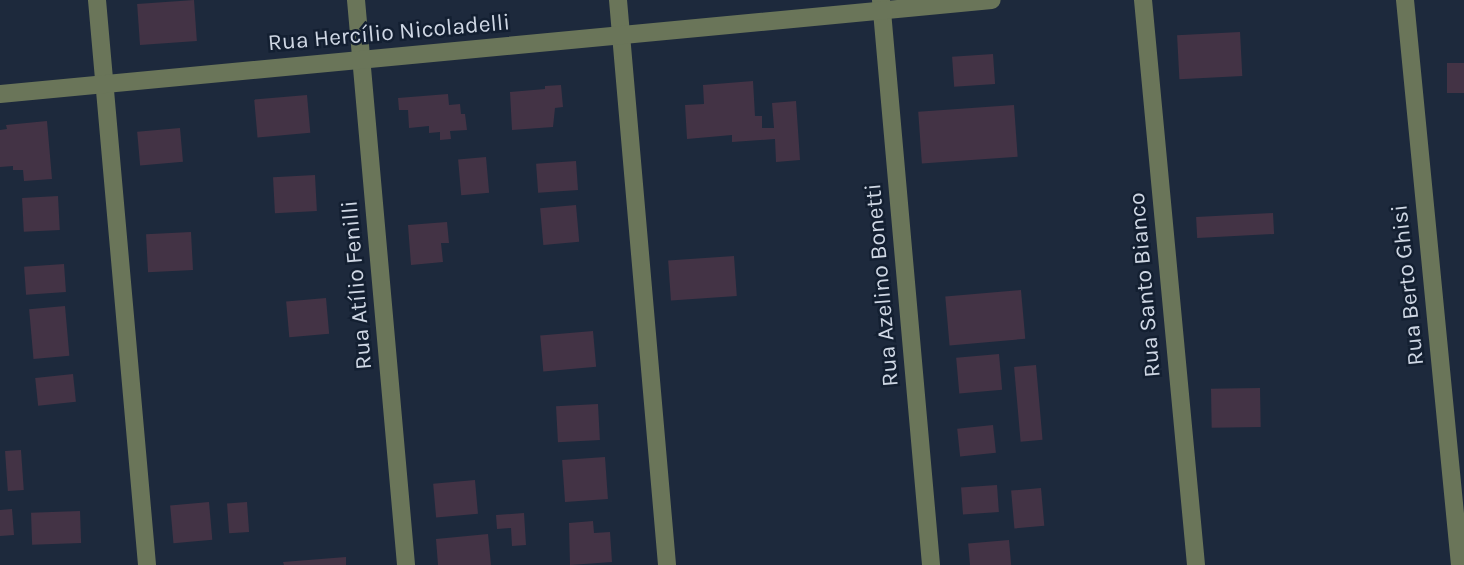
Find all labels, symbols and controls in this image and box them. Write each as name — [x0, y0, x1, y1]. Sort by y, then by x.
street label: Rua Hercílio Nicoladelli — [267, 9, 511, 57]
street label: Rua Azelino Bonetti — [859, 182, 905, 388]
street label: Rua Santo Bianco — [1123, 191, 1167, 379]
street label: Rua Atílio Fenilli — [336, 199, 378, 371]
street label: Rua Berto Ghisi — [1386, 203, 1430, 367]

